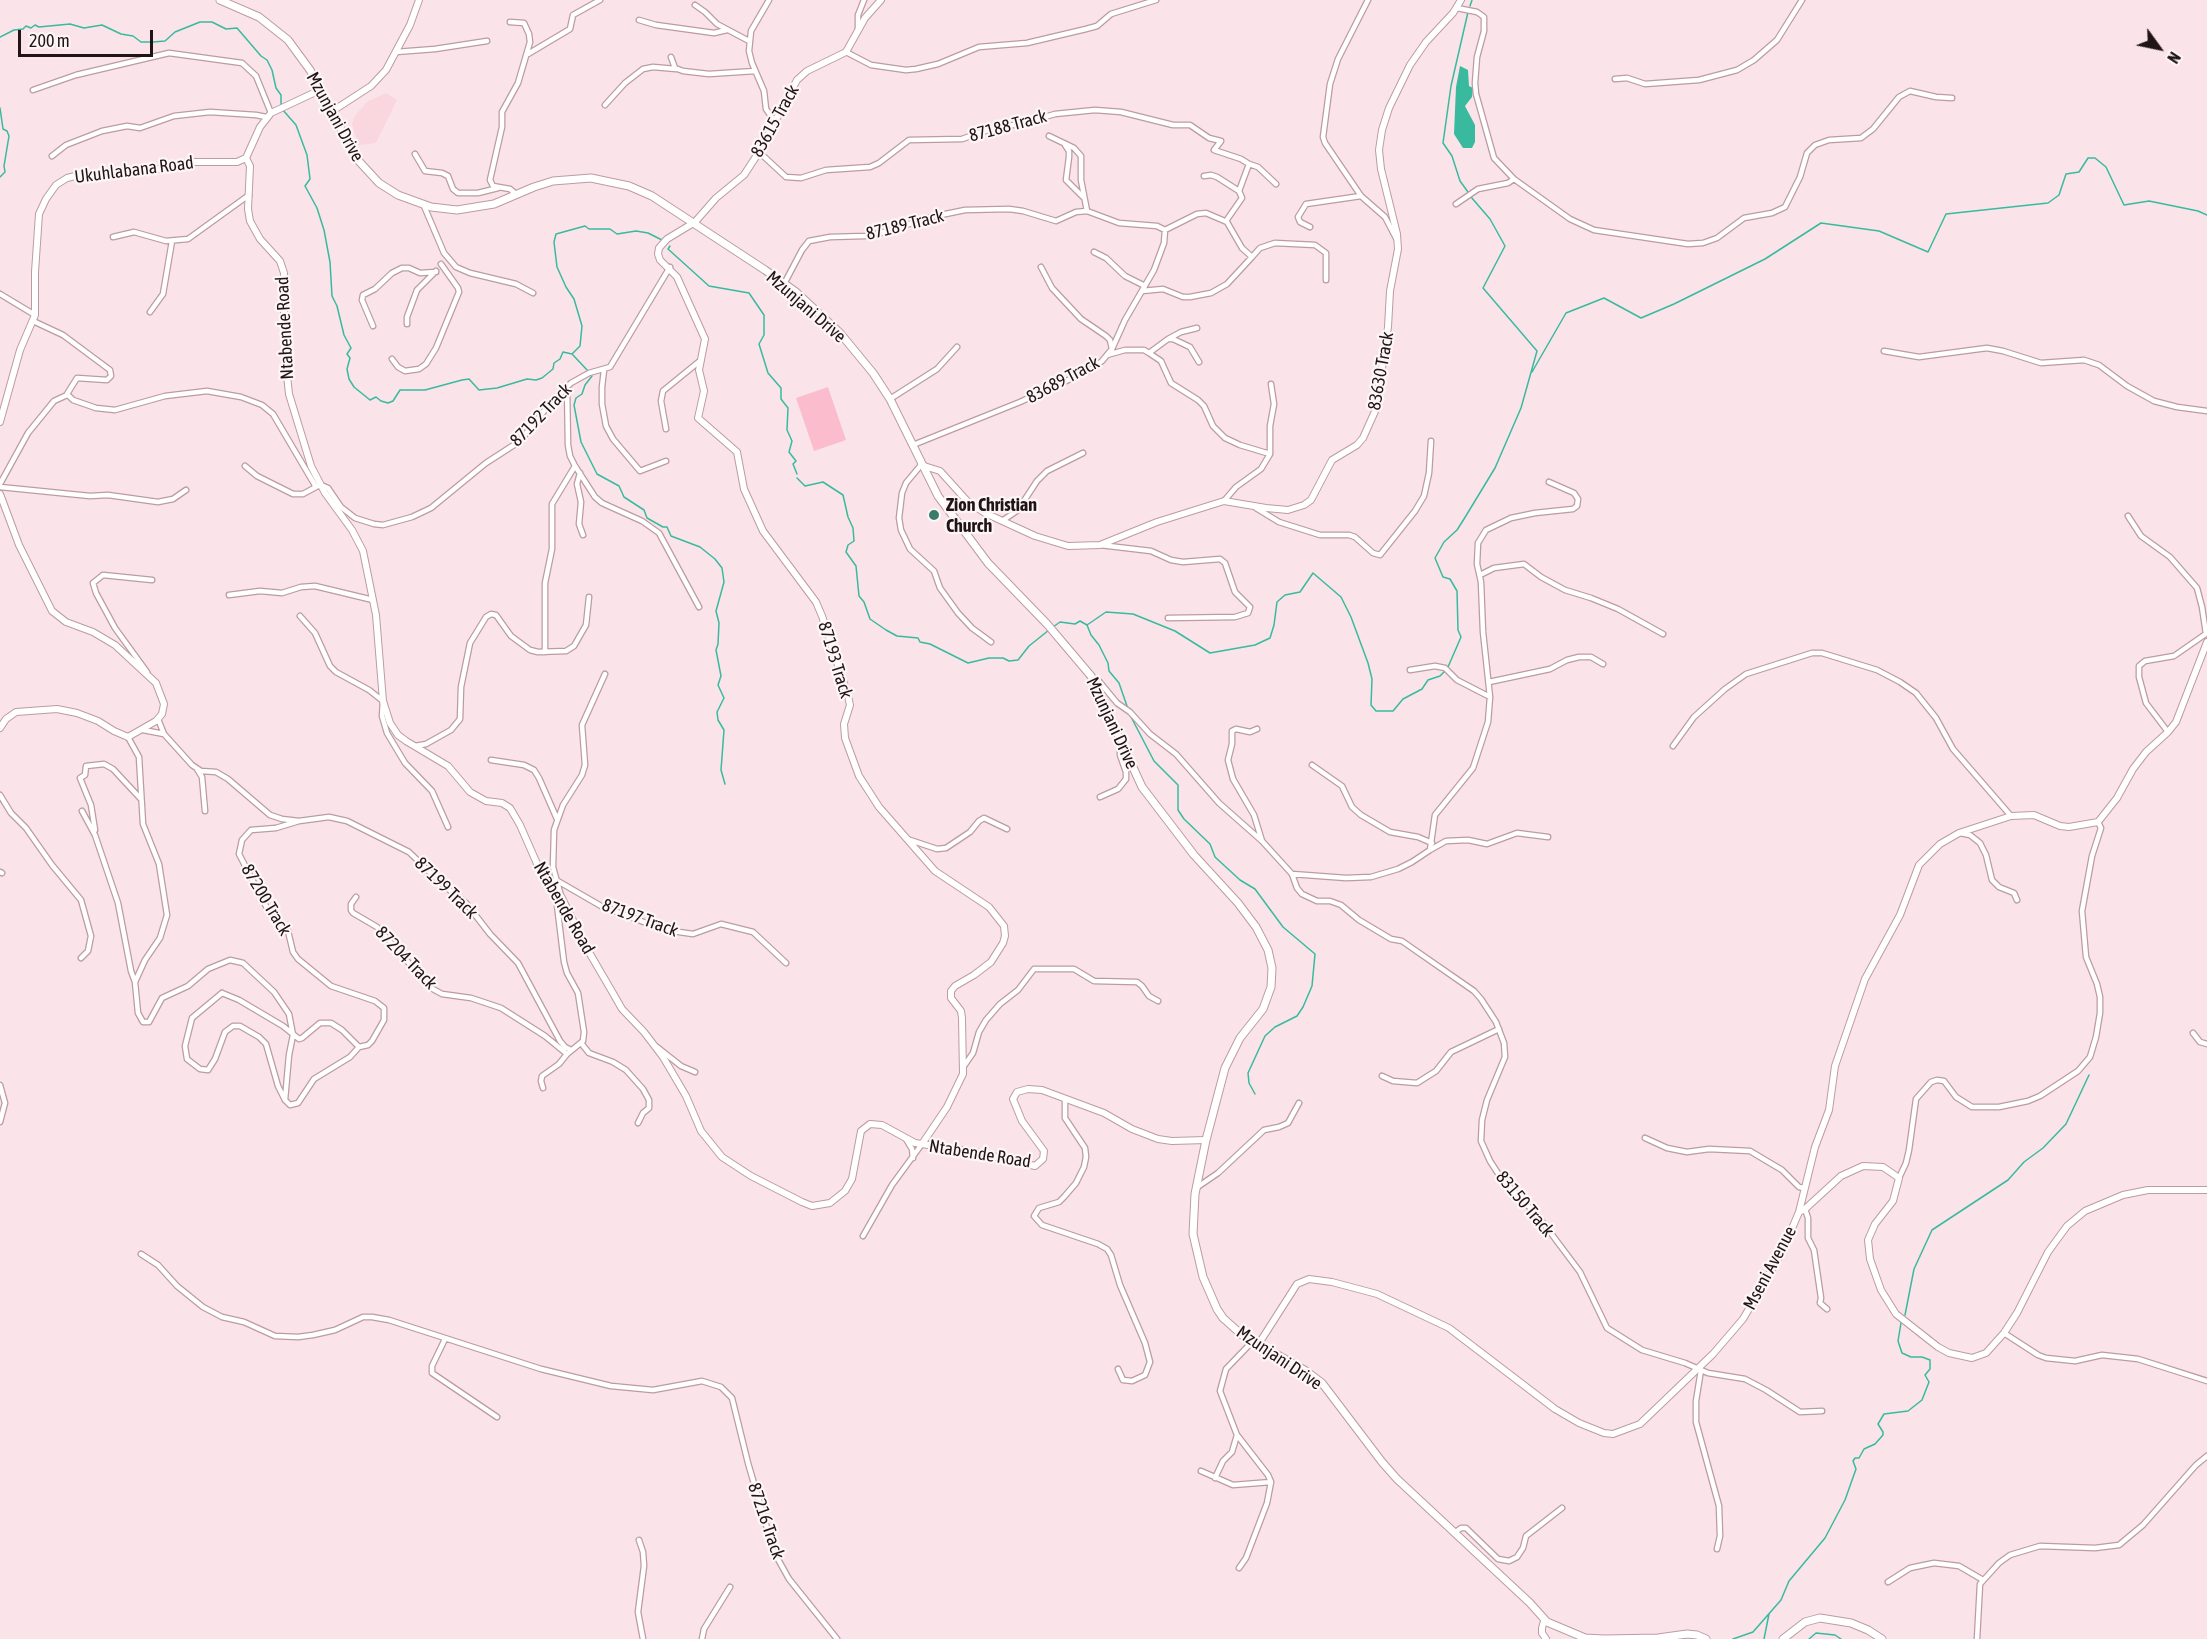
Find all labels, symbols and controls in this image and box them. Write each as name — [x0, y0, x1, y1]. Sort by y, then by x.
scale bar — [21, 18, 156, 56]
north arrow — [2129, 18, 2189, 78]
text: 200 m — [29, 30, 70, 51]
text: N — [2164, 49, 2184, 67]
street label: Mzunjani Drive — [302, 69, 368, 165]
street label: 83615 Track — [746, 81, 804, 161]
street label: 87188 Track — [967, 105, 1049, 147]
street label: Ukuhlabana Road — [73, 152, 195, 188]
street label: 87189 Track — [864, 205, 946, 245]
street label: Mzunjani Drive — [762, 266, 850, 348]
street label: Ntabende Road — [272, 276, 298, 380]
street label: 83630 Track — [1363, 330, 1399, 412]
street label: 83689 Track — [1023, 352, 1103, 408]
street label: 87192 Track — [506, 379, 576, 451]
place label: Zion Christian Church — [946, 494, 1037, 536]
marker: Zion Christian Church — [927, 508, 941, 522]
street label: 87193 Track — [813, 619, 857, 701]
street label: Mzunjani Drive — [1081, 674, 1143, 772]
street label: 87199 Track — [410, 853, 482, 923]
street label: Ntabende Road — [529, 858, 599, 958]
street label: 87200 Track — [236, 860, 296, 940]
street label: 87197 Track — [599, 894, 681, 942]
street label: 87204 Track — [371, 922, 441, 994]
street label: Ntabende Road — [927, 1135, 1033, 1173]
street label: 83150 Track — [1491, 1167, 1559, 1241]
street label: Mseni Avenue — [1739, 1222, 1801, 1314]
street label: Mzunjani Drive — [1232, 1321, 1326, 1395]
street label: 87216 Track — [743, 1480, 789, 1562]

